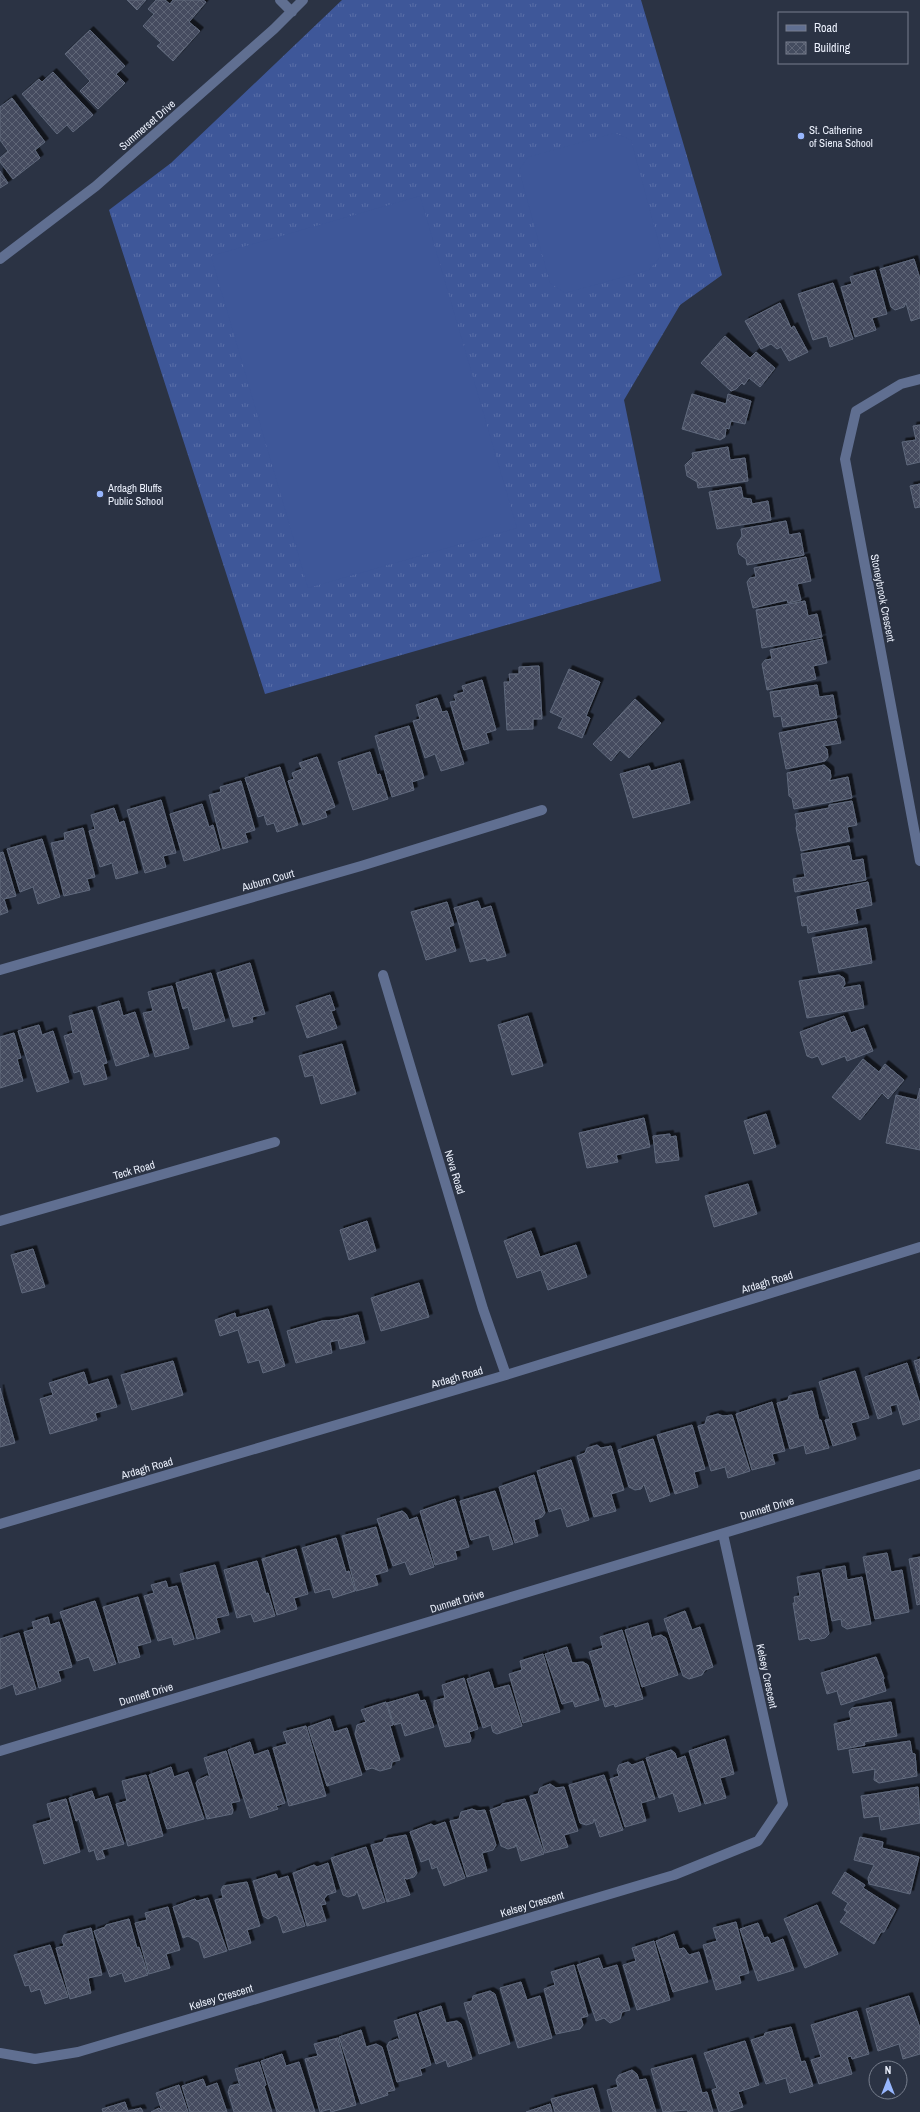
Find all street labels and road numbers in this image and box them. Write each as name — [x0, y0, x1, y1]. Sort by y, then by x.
street label: Summerset Drive — [116, 97, 178, 153]
street label: Stoneybrook Crescent — [868, 553, 898, 644]
street label: Auburn Court — [239, 866, 296, 894]
street label: Neva Road — [442, 1148, 468, 1196]
street label: Teck Road — [112, 1157, 156, 1183]
street label: Ardagh Road — [739, 1268, 794, 1297]
street label: Ardagh Road — [429, 1363, 484, 1391]
street label: Ardagh Road — [119, 1454, 174, 1482]
street label: Dunnett Drive — [738, 1493, 796, 1523]
street label: Dunnett Drive — [428, 1586, 486, 1616]
street label: Kelsey Crescent — [753, 1642, 781, 1710]
street label: Dunnett Drive — [117, 1679, 175, 1709]
street label: Kelsey Crescent — [499, 1888, 566, 1920]
street label: Kelsey Crescent — [188, 1981, 255, 2013]

